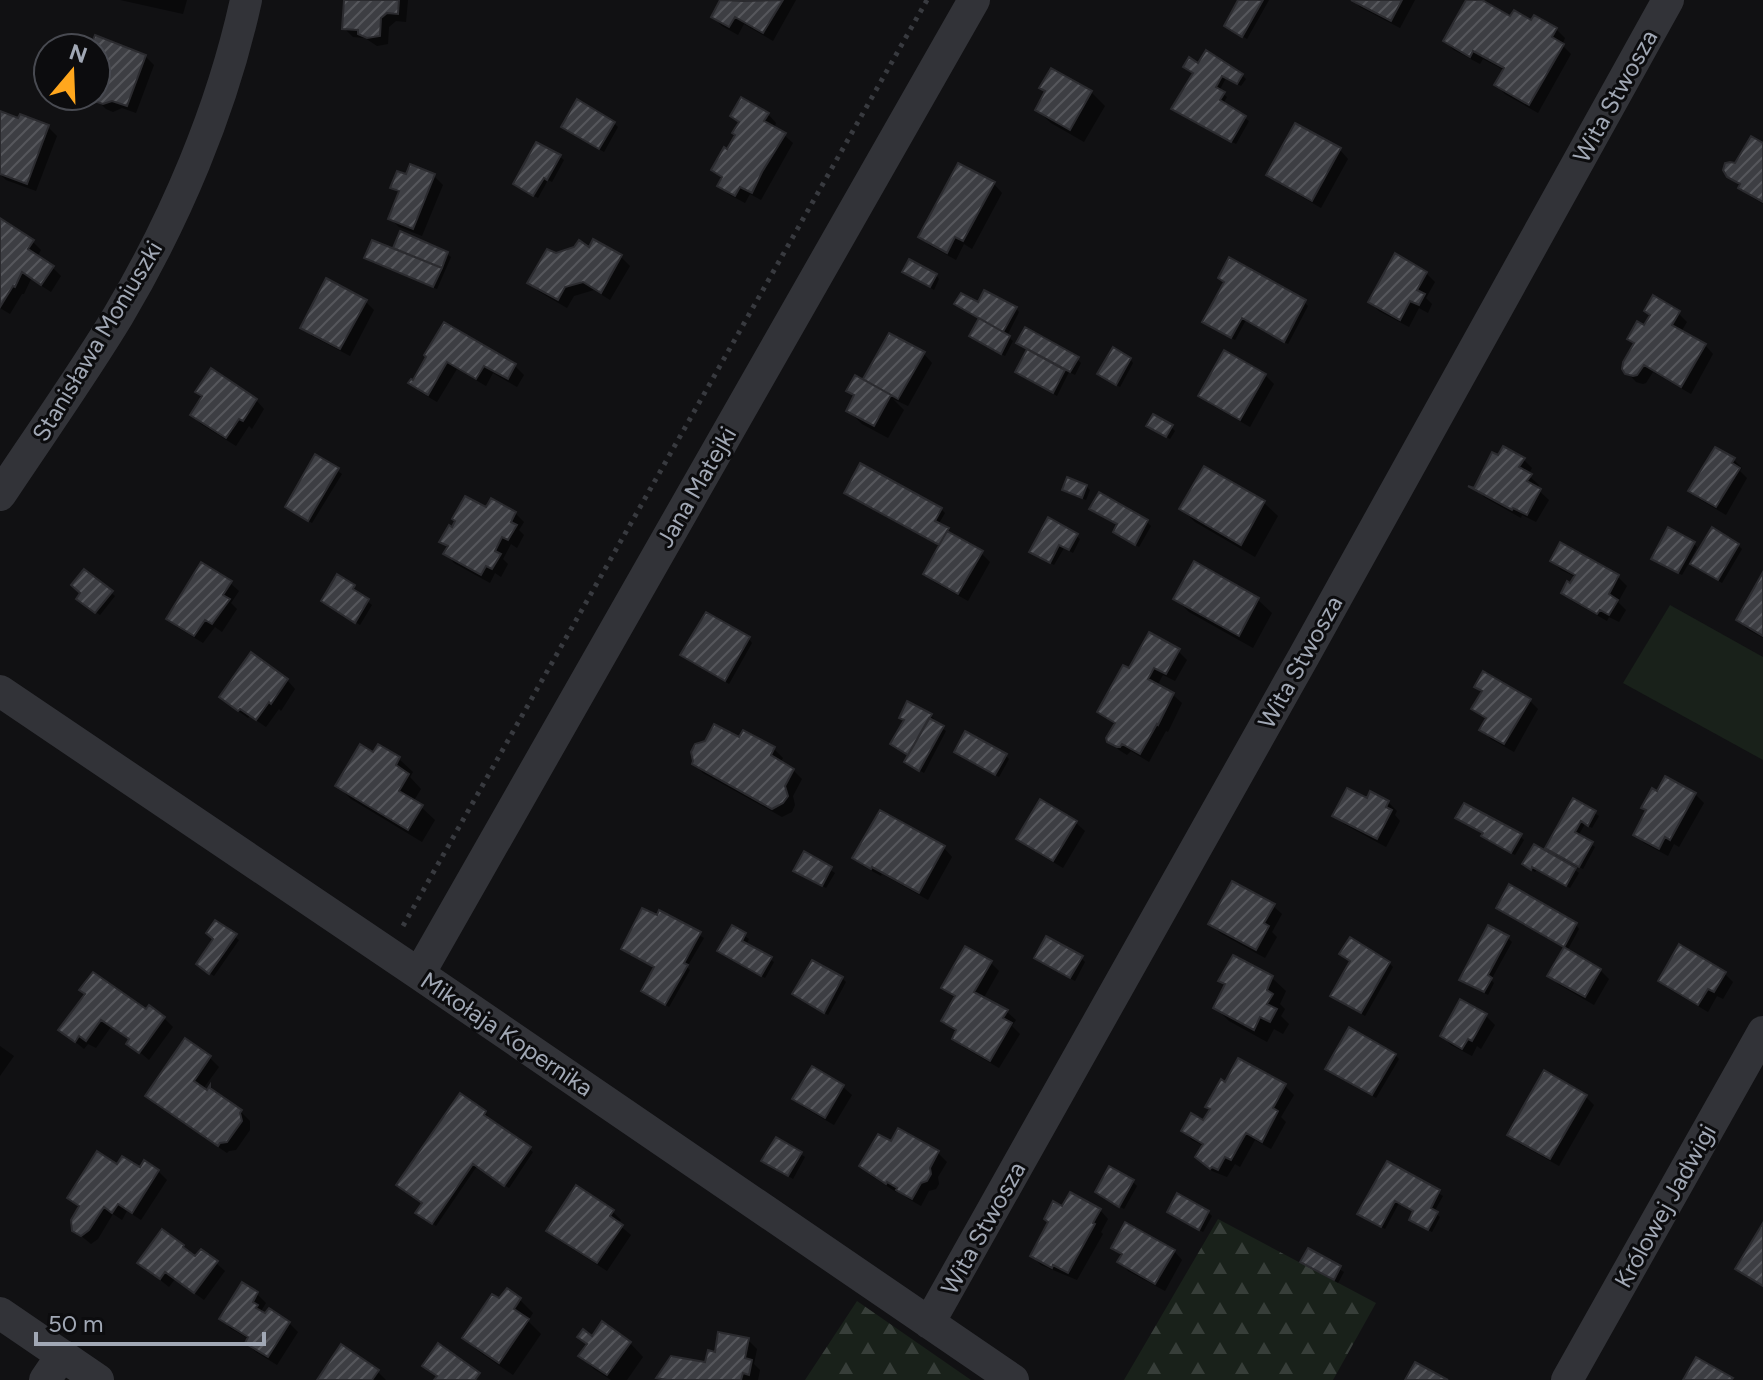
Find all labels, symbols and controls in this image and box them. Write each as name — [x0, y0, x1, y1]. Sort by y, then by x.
street label: Wita Stwosza — [1567, 25, 1663, 167]
north arrow — [32, 32, 112, 112]
text: N — [66, 38, 91, 69]
street label: Stanisława Moniuszki — [26, 236, 168, 446]
street label: Jana Matejki — [650, 422, 742, 552]
street label: Wita Stwosza — [1252, 591, 1348, 733]
street label: Mikołaja Kopernika — [416, 966, 598, 1102]
street label: Królowej Jadwigi — [1608, 1119, 1722, 1293]
street label: Wita Stwosza — [935, 1157, 1031, 1299]
scale bar — [36, 1296, 264, 1346]
text: 50 m — [48, 1309, 104, 1338]

